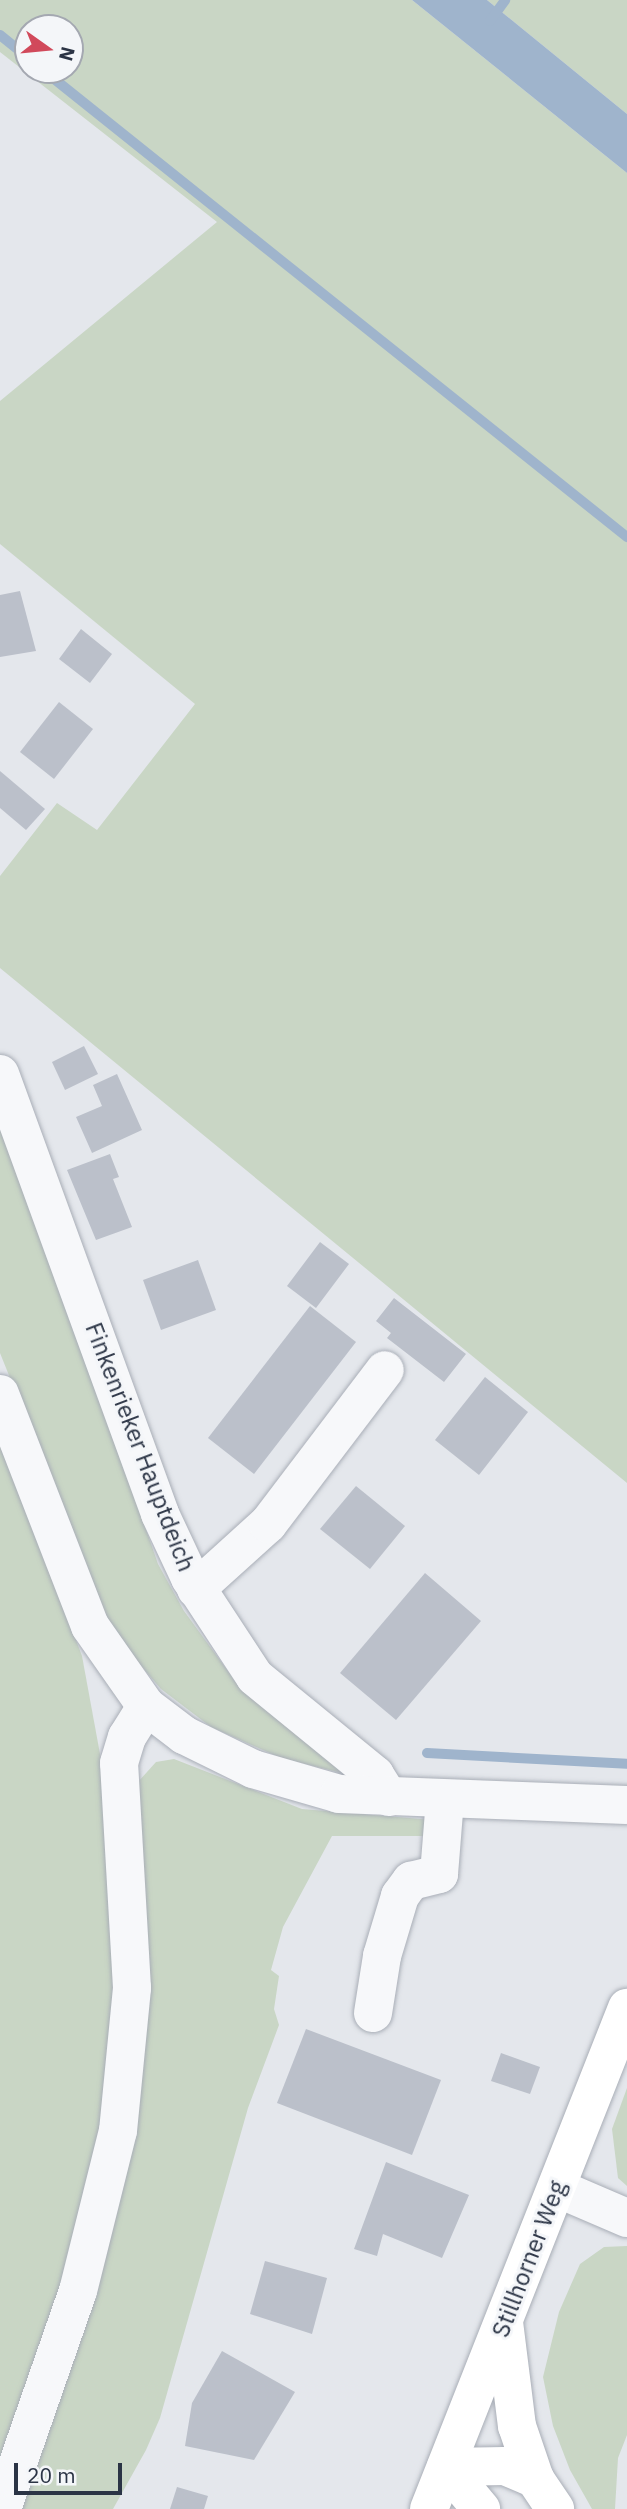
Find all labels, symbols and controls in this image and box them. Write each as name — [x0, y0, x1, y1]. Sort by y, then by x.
north arrow — [14, 14, 84, 84]
text: N — [54, 44, 81, 64]
street label: Finkenrieker Hauptdeich — [79, 1318, 201, 1576]
street label: Stillhorner Weg — [486, 2177, 572, 2341]
scale bar — [18, 2450, 126, 2494]
text: 20 m — [27, 2461, 76, 2489]

